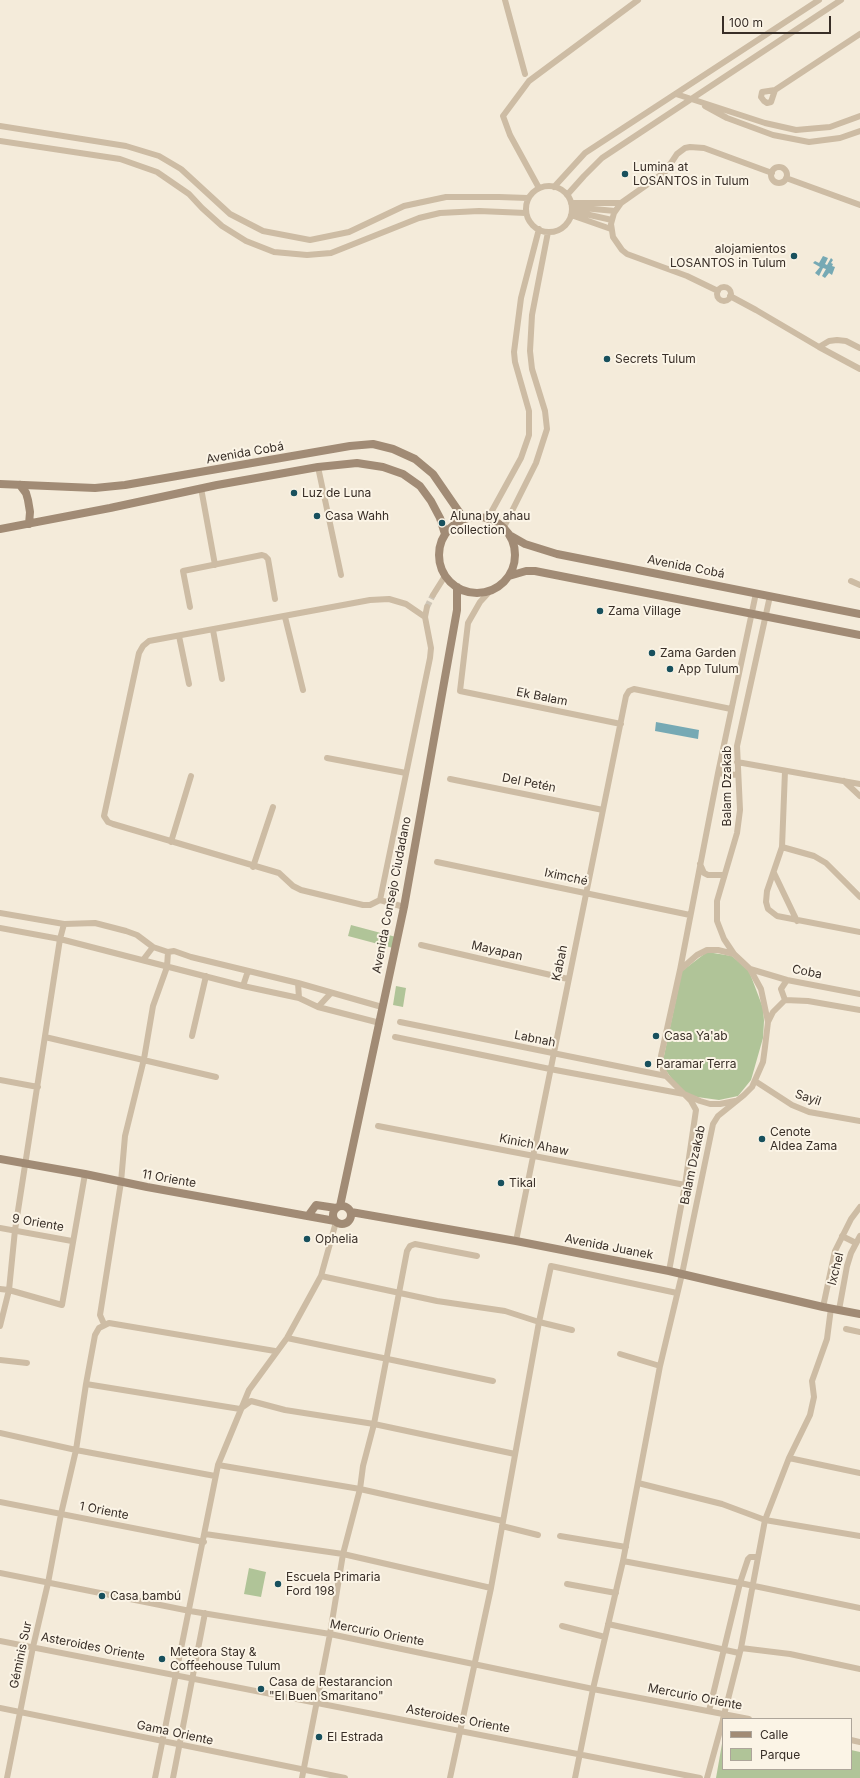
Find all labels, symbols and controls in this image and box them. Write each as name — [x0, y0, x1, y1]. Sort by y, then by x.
scale bar — [724, 8, 833, 34]
text: 100 m — [729, 15, 763, 30]
place label: Lumina at LOSANTOS in Tulum — [633, 160, 749, 188]
marker: Lumina at LOSANTOS in Tulum — [620, 169, 630, 179]
place label: alojamientos LOSANTOS in Tulum — [670, 242, 786, 270]
marker: alojamientos LOSANTOS in Tulum — [789, 251, 799, 261]
place label: Secrets Tulum — [615, 352, 696, 366]
marker: Secrets Tulum — [602, 354, 612, 364]
street label: Avenida Cobá — [205, 439, 285, 467]
place label: Luz de Luna — [302, 486, 371, 500]
marker: Luz de Luna — [289, 488, 299, 498]
place label: Casa Wahh — [325, 509, 389, 523]
place label: Aluna by ahau collection — [450, 509, 530, 537]
marker: Casa Wahh — [312, 511, 322, 521]
marker: Aluna by ahau collection — [437, 518, 447, 528]
street label: Avenida Cobá — [646, 552, 726, 582]
place label: Zama Village — [608, 604, 681, 618]
marker: Zama Village — [595, 606, 605, 616]
place label: Zama Garden — [660, 646, 736, 660]
marker: Zama Garden — [647, 648, 657, 658]
place label: App Tulum — [678, 662, 739, 676]
marker: App Tulum — [665, 664, 675, 674]
street label: Ek Balam — [515, 685, 569, 709]
street label: Balam Dzakab — [720, 746, 734, 826]
street label: Del Petén — [501, 771, 557, 795]
street label: Avenida Consejo Ciudadano — [370, 815, 414, 975]
street label: Iximché — [543, 865, 589, 889]
street label: Mayapan — [470, 938, 524, 964]
street label: Kabah — [549, 944, 571, 982]
street label: Coba — [791, 962, 823, 982]
street label: Labnah — [513, 1028, 557, 1050]
place label: Casa Ya'ab — [664, 1029, 728, 1043]
marker: Casa Ya'ab — [651, 1031, 661, 1041]
place label: Paramar Terra — [656, 1057, 737, 1071]
marker: Paramar Terra — [643, 1059, 653, 1069]
street label: Sayil — [793, 1087, 823, 1109]
street label: Balam Dzakab — [678, 1124, 708, 1206]
place label: Cenote Aldea Zama — [770, 1125, 837, 1153]
street label: Kinich Ahaw — [498, 1131, 570, 1159]
marker: Cenote Aldea Zama — [757, 1134, 767, 1144]
street label: 11 Oriente — [141, 1167, 197, 1191]
place label: Tikal — [509, 1176, 536, 1190]
marker: Tikal — [496, 1178, 506, 1188]
street label: 9 Oriente — [11, 1211, 65, 1235]
street label: Avenida Juanek — [564, 1231, 654, 1263]
place label: Ophelia — [315, 1232, 358, 1246]
marker: Ophelia — [302, 1234, 312, 1244]
street label: Ixchel — [825, 1251, 847, 1287]
street label: 1 Oriente — [78, 1499, 130, 1523]
place label: Escuela Primaria Ford 198 — [286, 1570, 380, 1598]
marker: Escuela Primaria Ford 198 — [273, 1579, 283, 1589]
place label: Casa bambú — [110, 1589, 181, 1603]
marker: Casa bambú — [97, 1591, 107, 1601]
street label: Mercurio Oriente — [329, 1617, 425, 1649]
street label: Géminis Sur — [7, 1620, 35, 1690]
street label: Asteroides Oriente — [40, 1630, 146, 1664]
place label: Meteora Stay & Coffeehouse Tulum — [170, 1645, 281, 1673]
marker: Meteora Stay & Coffeehouse Tulum — [157, 1654, 167, 1664]
place label: Casa de Restarancion "El Buen Smaritano" — [269, 1675, 393, 1703]
street label: Mercurio Oriente — [647, 1681, 743, 1713]
marker: Casa de Restarancion "El Buen Smaritano" — [256, 1684, 266, 1694]
street label: Asteroides Oriente — [405, 1702, 511, 1736]
street label: Gama Oriente — [135, 1718, 215, 1748]
legend — [722, 1718, 852, 1770]
text: Calle — [760, 1727, 788, 1742]
place label: El Estrada — [327, 1730, 383, 1744]
marker: El Estrada — [314, 1732, 324, 1742]
text: Parque — [760, 1747, 800, 1762]

